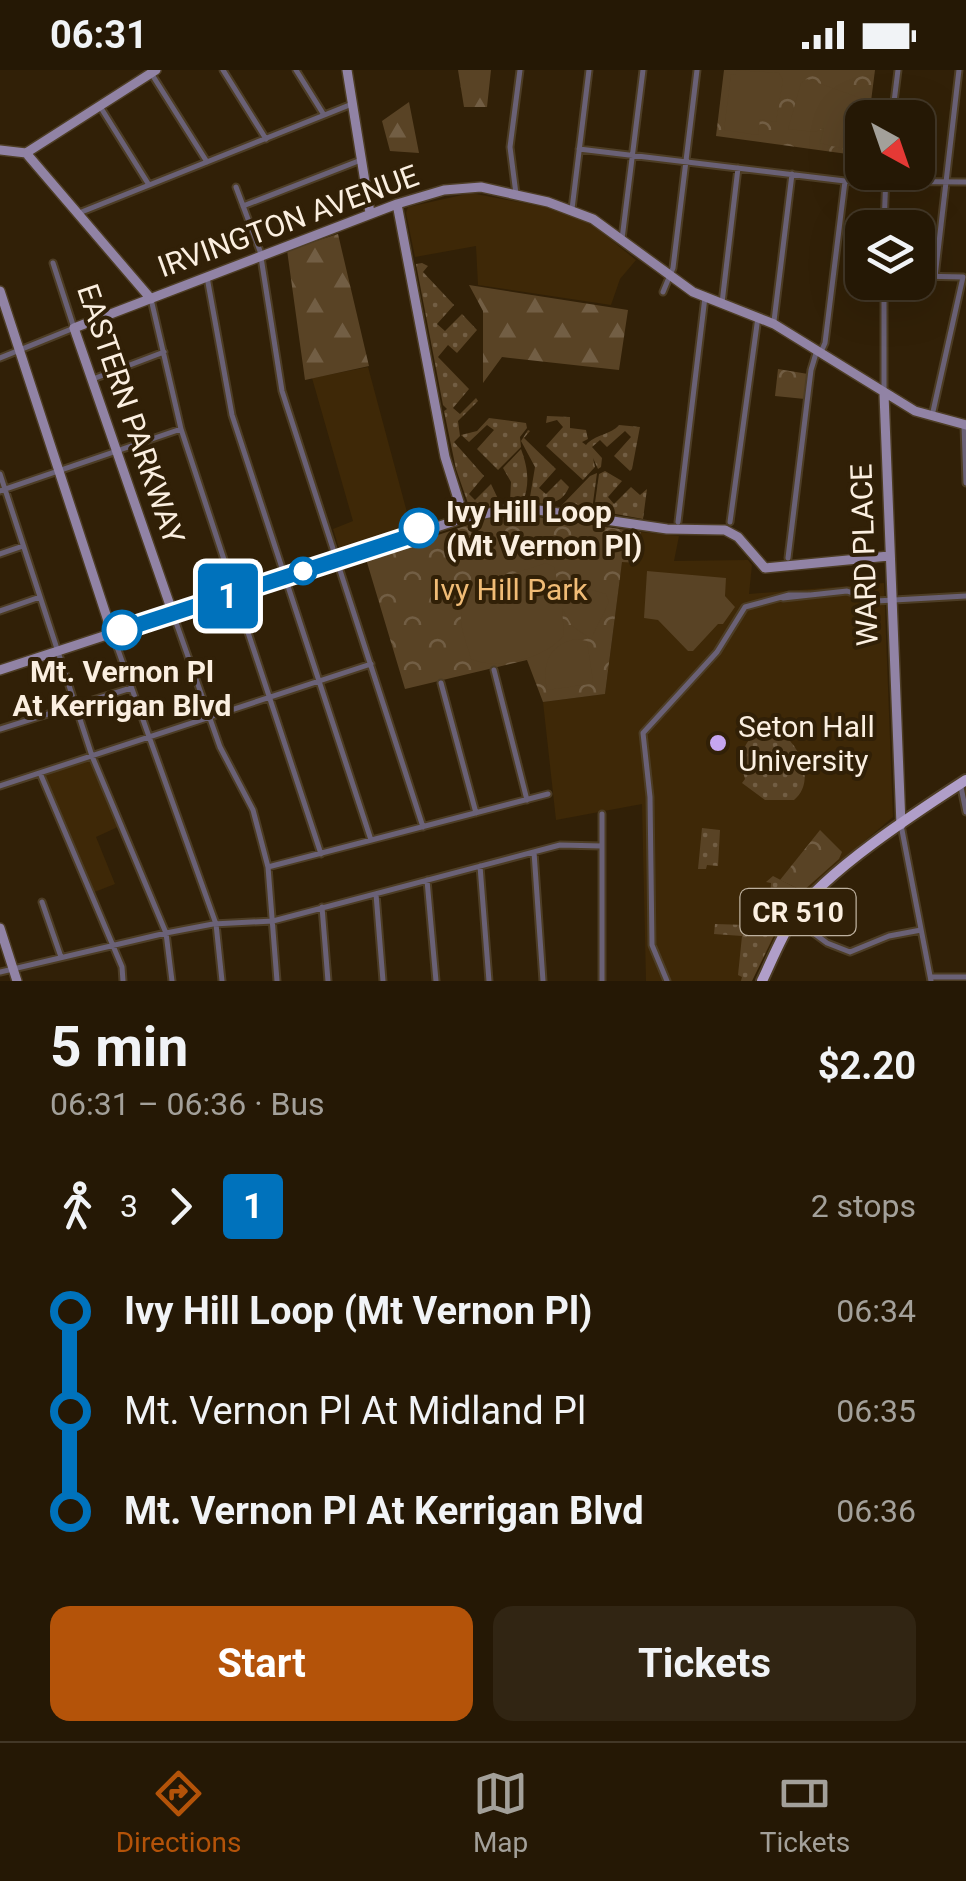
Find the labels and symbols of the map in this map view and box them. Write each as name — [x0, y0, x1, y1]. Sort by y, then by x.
north arrow — [845, 100, 935, 190]
street label: IRVINGTON AVENUE — [153, 158, 423, 284]
street label: EASTERN PARKWAY — [70, 279, 192, 549]
street label: WARD PLACE — [843, 463, 885, 647]
place label: Ivy Hill Loop (Mt Vernon Pl) — [446, 494, 642, 563]
marker: Ivy Hill Loop (Mt Vernon Pl) — [400, 509, 438, 547]
unlabelled marker — [290, 558, 316, 584]
line badge: 1 — [196, 564, 260, 628]
park label: Ivy Hill Park — [432, 572, 589, 607]
marker: Mt. Vernon Pl At Kerrigan Blvd — [103, 611, 141, 649]
place label: Mt. Vernon Pl At Kerrigan Blvd — [13, 654, 231, 723]
place label: Seton Hall University — [738, 709, 875, 778]
marker: Seton Hall University — [707, 732, 729, 754]
road number: CR 510 — [740, 889, 856, 935]

